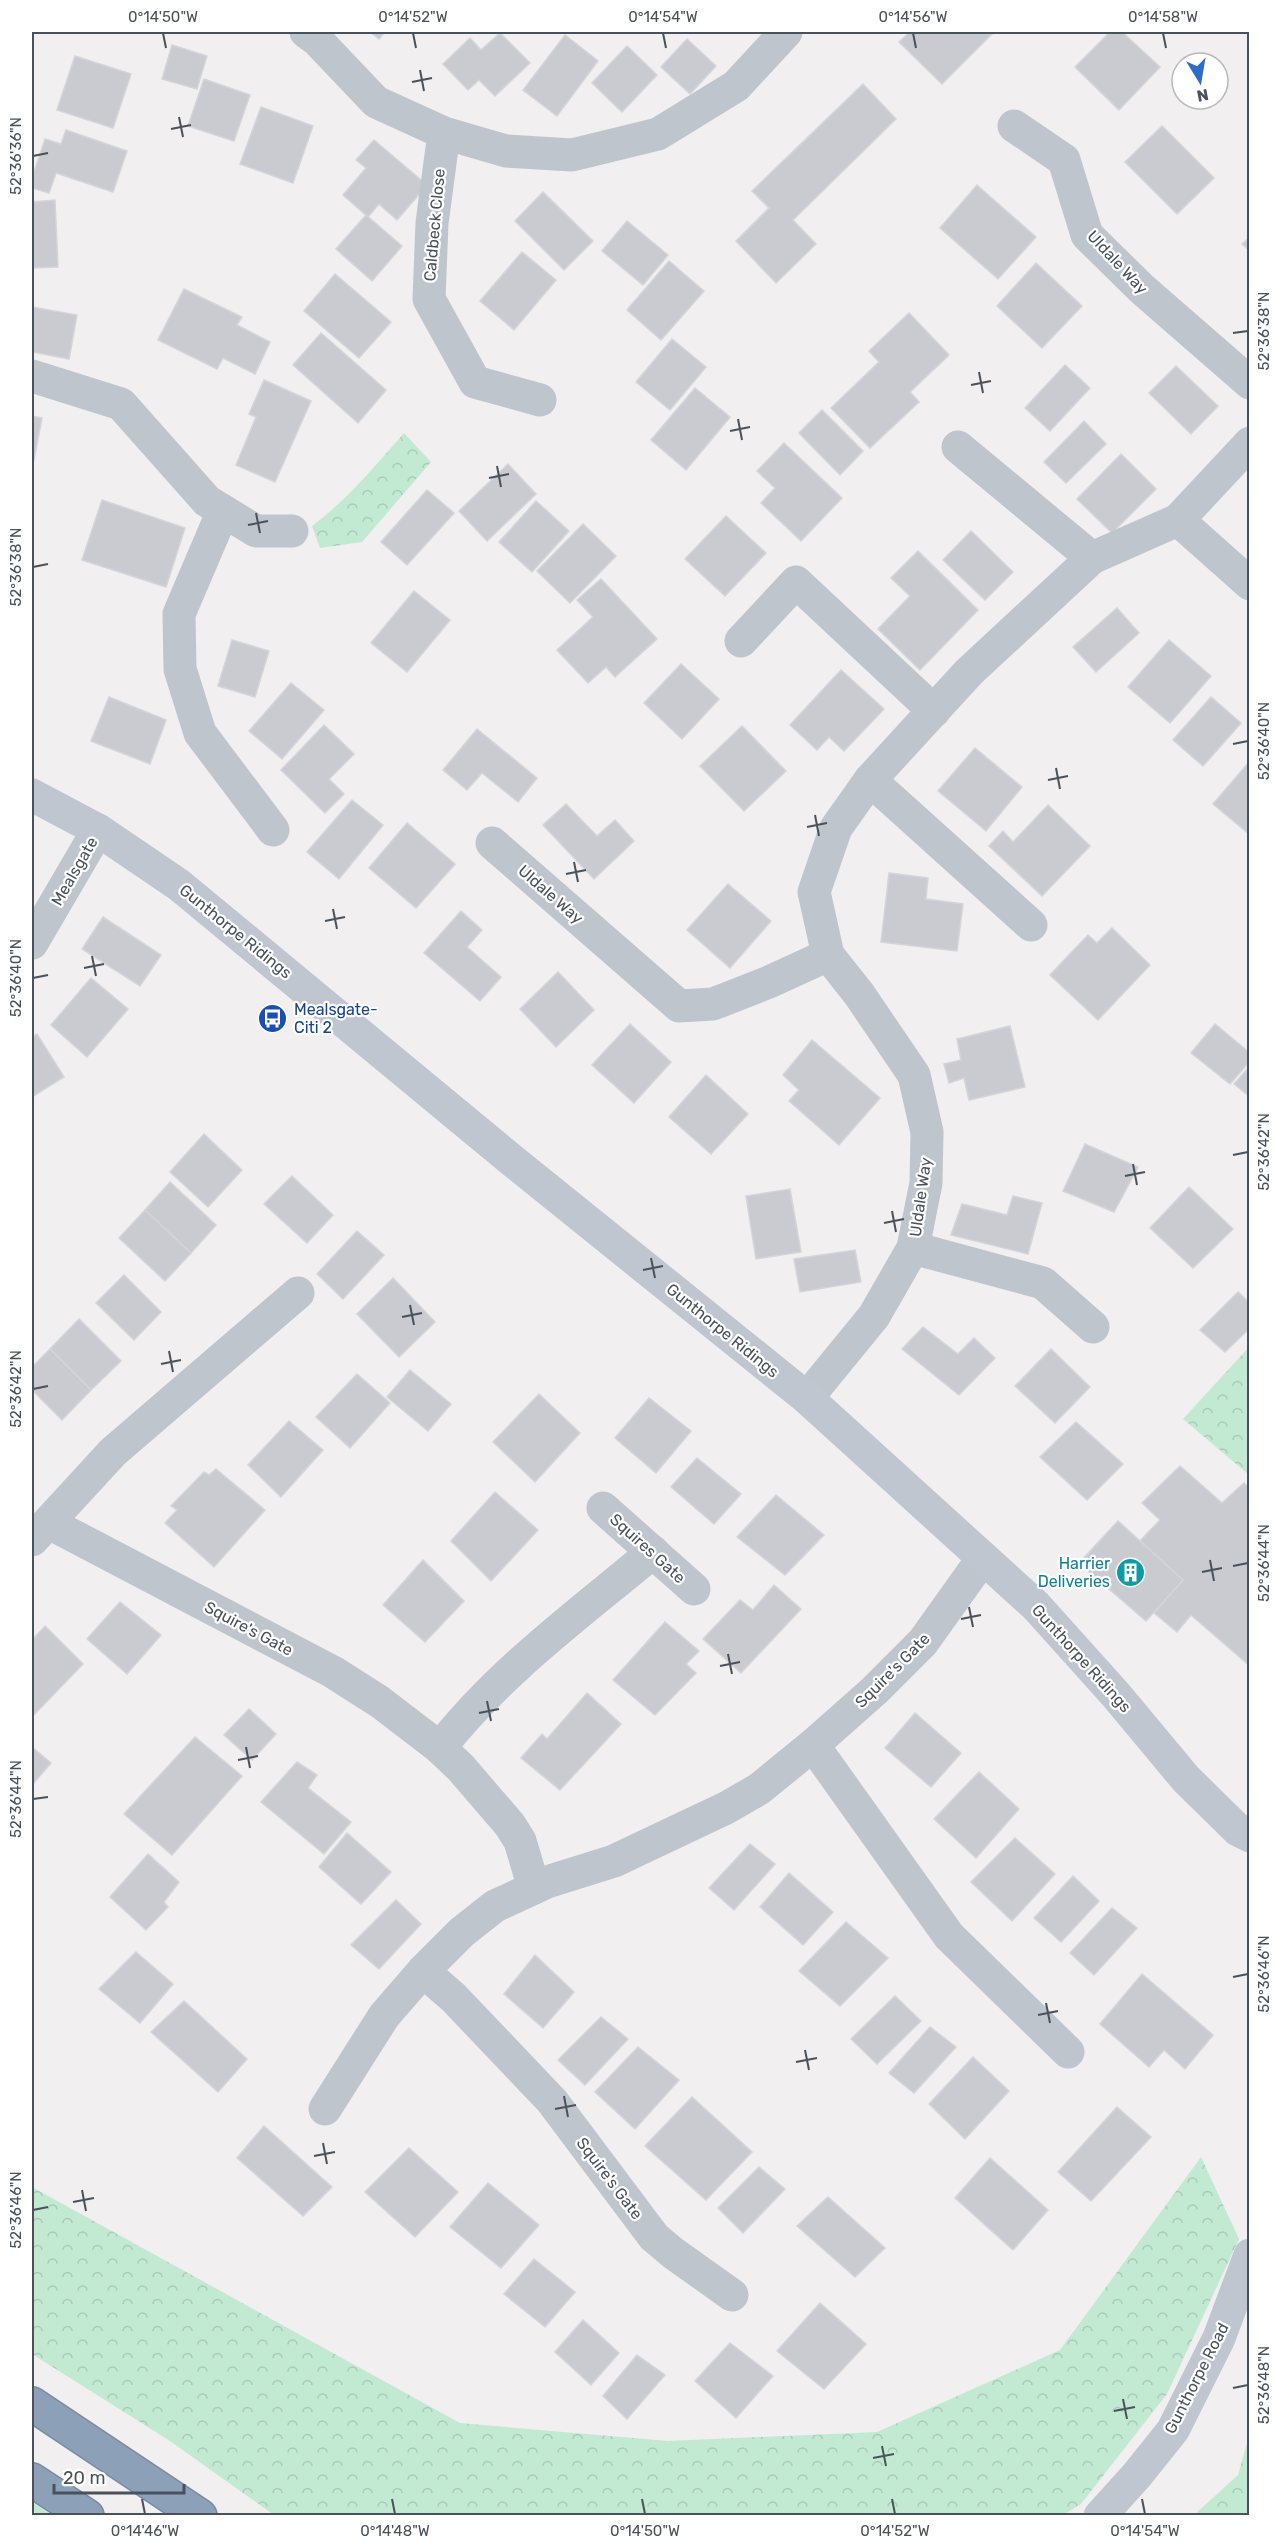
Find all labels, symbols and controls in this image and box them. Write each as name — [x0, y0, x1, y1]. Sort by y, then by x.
text: 0°14'50"W — [128, 8, 198, 26]
text: 0°14'52"W — [378, 8, 448, 26]
text: 0°14'54"W — [628, 8, 698, 26]
text: 0°14'56"W — [878, 8, 948, 26]
text: 0°14'58"W — [1128, 8, 1198, 26]
north arrow — [1170, 51, 1230, 111]
text: N — [1195, 85, 1210, 106]
text: 52°36'36"N — [7, 117, 25, 195]
street label: Caldbeck Close — [420, 168, 449, 282]
street label: Uldale Way — [1083, 227, 1152, 298]
text: 52°36'38"N — [1255, 292, 1273, 370]
text: 52°36'38"N — [7, 528, 25, 606]
text: 52°36'40"N — [1255, 702, 1273, 780]
street label: Mealsgate — [47, 834, 102, 909]
street label: Uldale Way — [514, 861, 587, 928]
street label: Gunthorpe Ridings — [176, 880, 296, 982]
text: 52°36'40"N — [7, 939, 25, 1017]
place label: Mealsgate- Citi 2 — [294, 1000, 378, 1037]
bus stop icon: Mealsgate- Citi 2 — [257, 1002, 289, 1034]
text: 52°36'42"N — [1255, 1113, 1273, 1191]
street label: Uldale Way — [906, 1156, 935, 1238]
street label: Gunthorpe Ridings — [663, 1279, 783, 1381]
text: 52°36'42"N — [7, 1350, 25, 1428]
street label: Squires Gate — [606, 1510, 689, 1587]
text: 52°36'44"N — [1255, 1524, 1273, 1602]
place label: Harrier Deliveries — [1038, 1554, 1110, 1591]
building icon: Harrier Deliveries — [1115, 1556, 1147, 1588]
street label: Squire's Gate — [201, 1597, 296, 1660]
street label: Gunthorpe Ridings — [1028, 1600, 1135, 1716]
street label: Squire's Gate — [851, 1629, 934, 1712]
text: 52°36'44"N — [7, 1760, 25, 1838]
text: 52°36'46"N — [1255, 1935, 1273, 2013]
street label: Squire's Gate — [573, 2134, 647, 2223]
text: 52°36'46"N — [7, 2171, 25, 2249]
street label: Gunthorpe Road — [1160, 2320, 1233, 2437]
text: 52°36'48"N — [1255, 2346, 1273, 2424]
scale bar — [54, 2457, 184, 2495]
text: 20 m — [63, 2467, 105, 2489]
text: 0°14'46"W — [111, 2522, 179, 2540]
text: 0°14'48"W — [360, 2522, 430, 2540]
text: 0°14'50"W — [610, 2522, 680, 2540]
text: 0°14'52"W — [860, 2522, 930, 2540]
text: 0°14'54"W — [1110, 2522, 1180, 2540]

